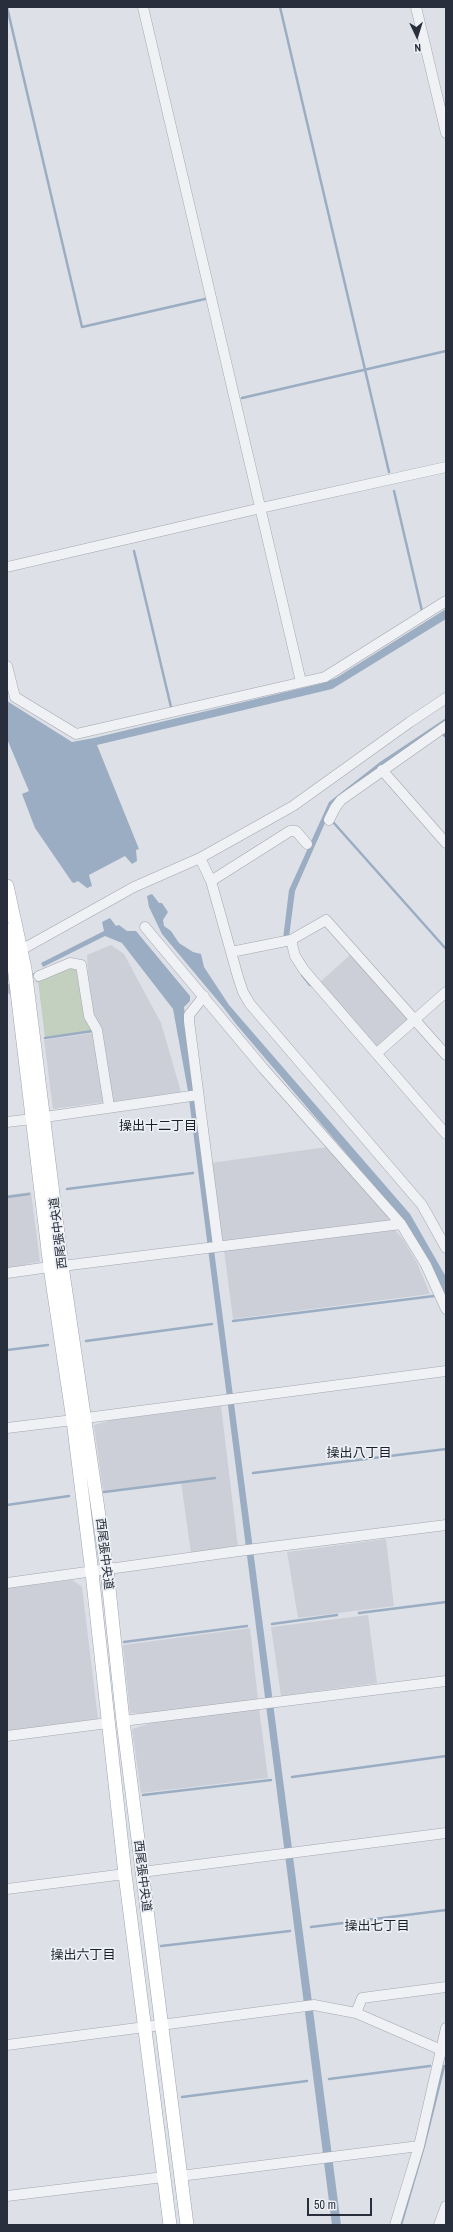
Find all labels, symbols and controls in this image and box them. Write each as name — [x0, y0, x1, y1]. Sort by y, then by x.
north arrow — [397, 16, 437, 56]
text: N — [414, 41, 422, 55]
district label: 操出十二丁目 — [119, 1119, 197, 1135]
street label: 西尾張中央道 — [47, 1196, 71, 1270]
district label: 操出八丁目 — [327, 1446, 391, 1462]
street label: 西尾張中央道 — [92, 1517, 116, 1591]
street label: 西尾張中央道 — [130, 1839, 154, 1913]
district label: 操出七丁目 — [345, 1919, 409, 1935]
district label: 操出六丁目 — [51, 1948, 115, 1964]
scale bar — [309, 2190, 374, 2216]
text: 50 m — [314, 2197, 336, 2213]

